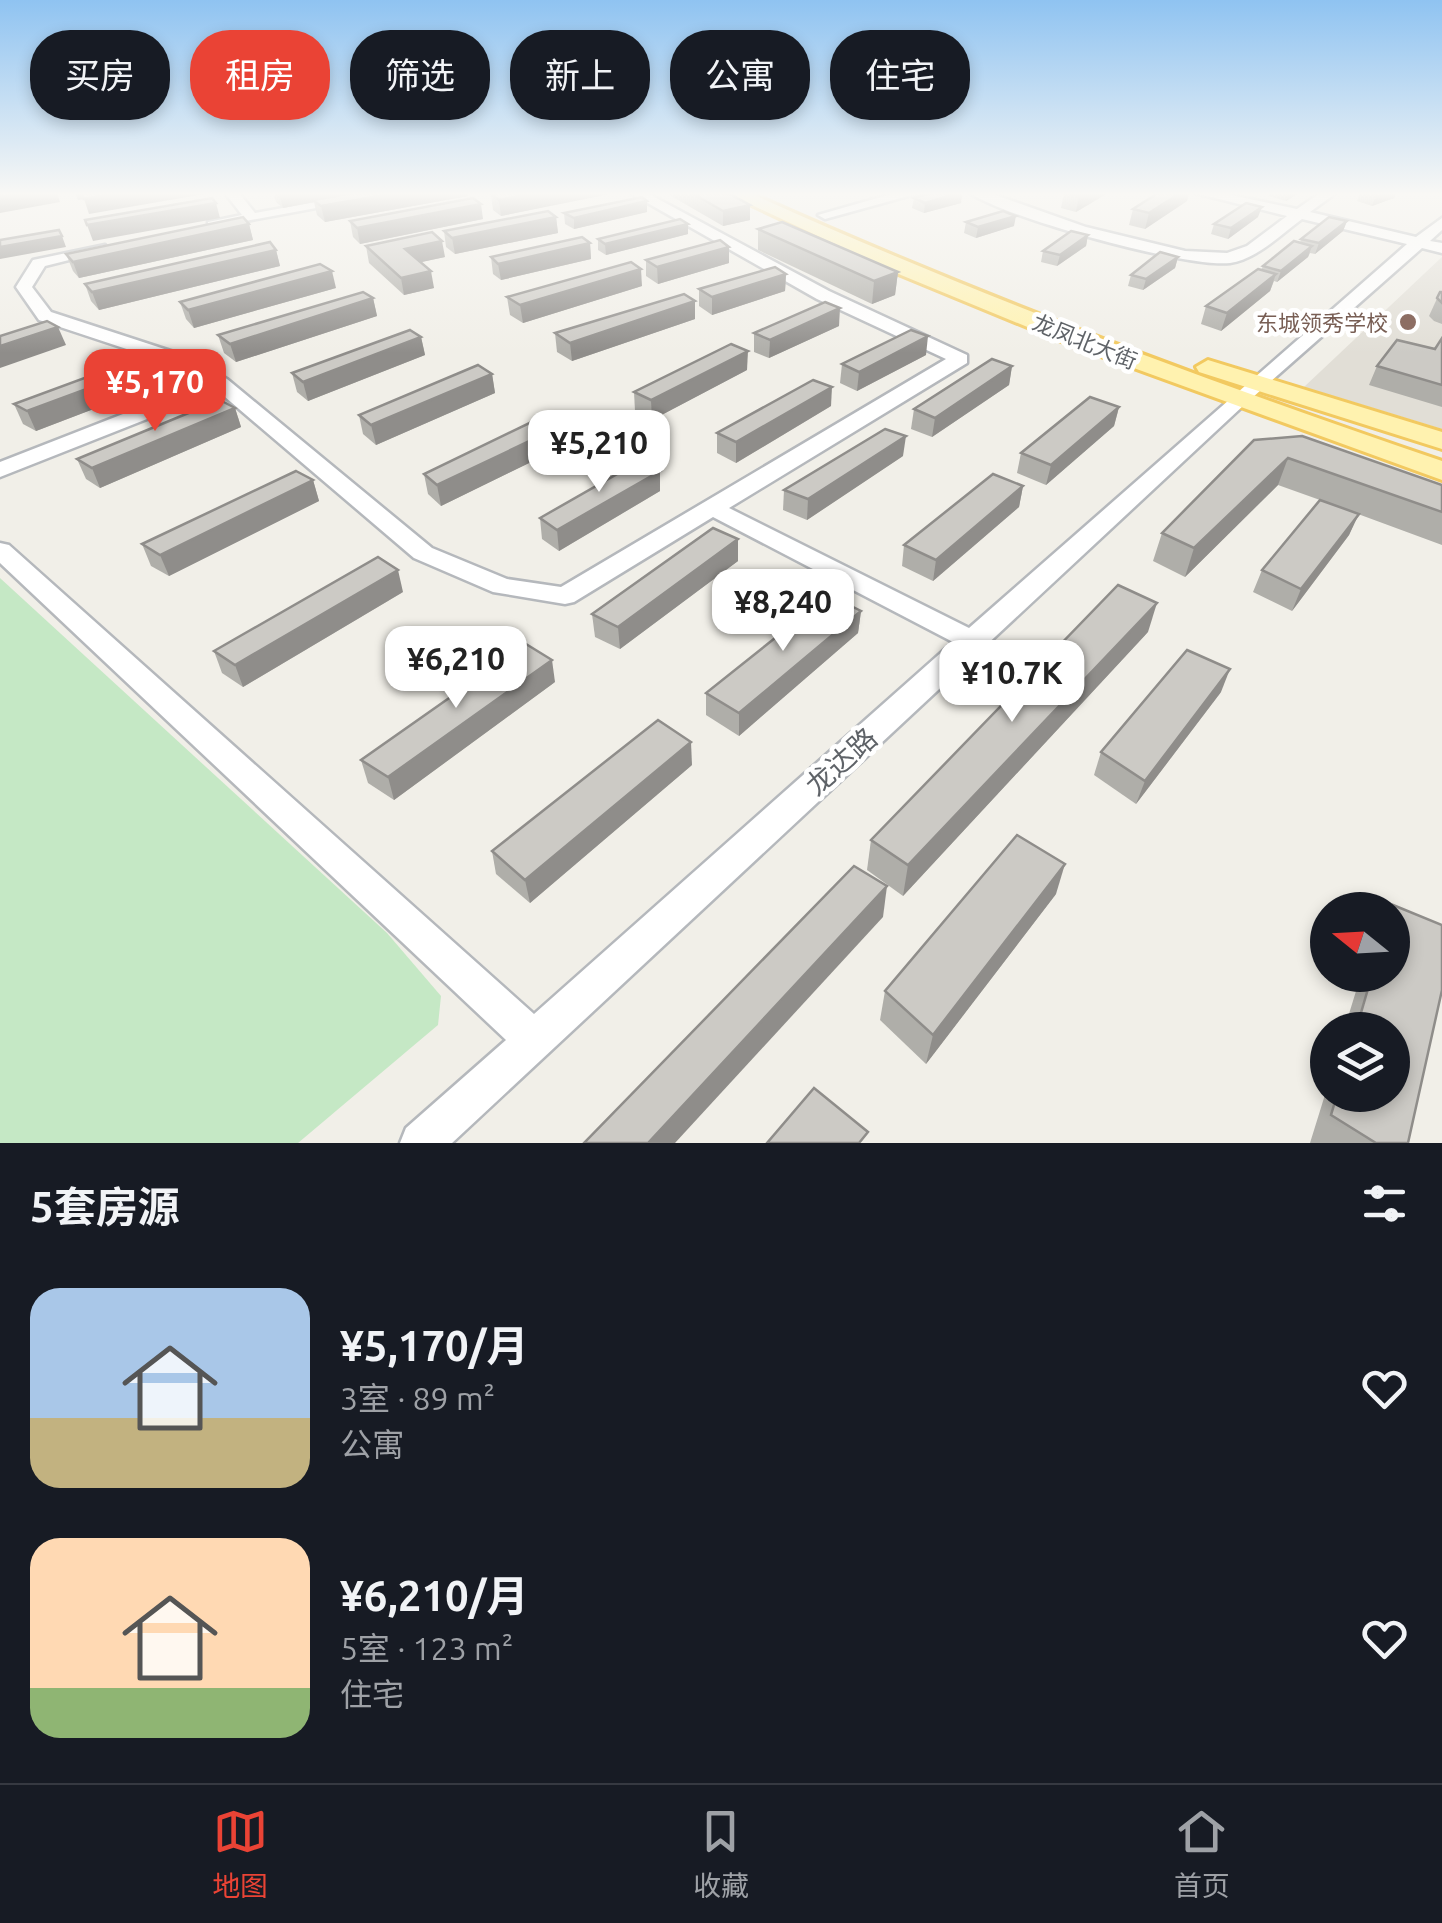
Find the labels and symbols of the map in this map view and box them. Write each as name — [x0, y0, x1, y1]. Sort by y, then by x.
street label: 龙凤北大街 — [1029, 309, 1141, 373]
place label: 东城领秀学校 — [1256, 310, 1388, 335]
marker: 东城领秀学校 — [1397, 311, 1419, 333]
pin: ¥5,170 — [74, 349, 236, 434]
pin: ¥5,210 — [518, 410, 680, 495]
pin: ¥8,240 — [702, 569, 864, 654]
pin: ¥6,210 — [375, 626, 537, 711]
pin: ¥10.7K — [931, 640, 1093, 725]
street label: 龙达路 — [799, 721, 883, 801]
north arrow — [1310, 892, 1410, 992]

